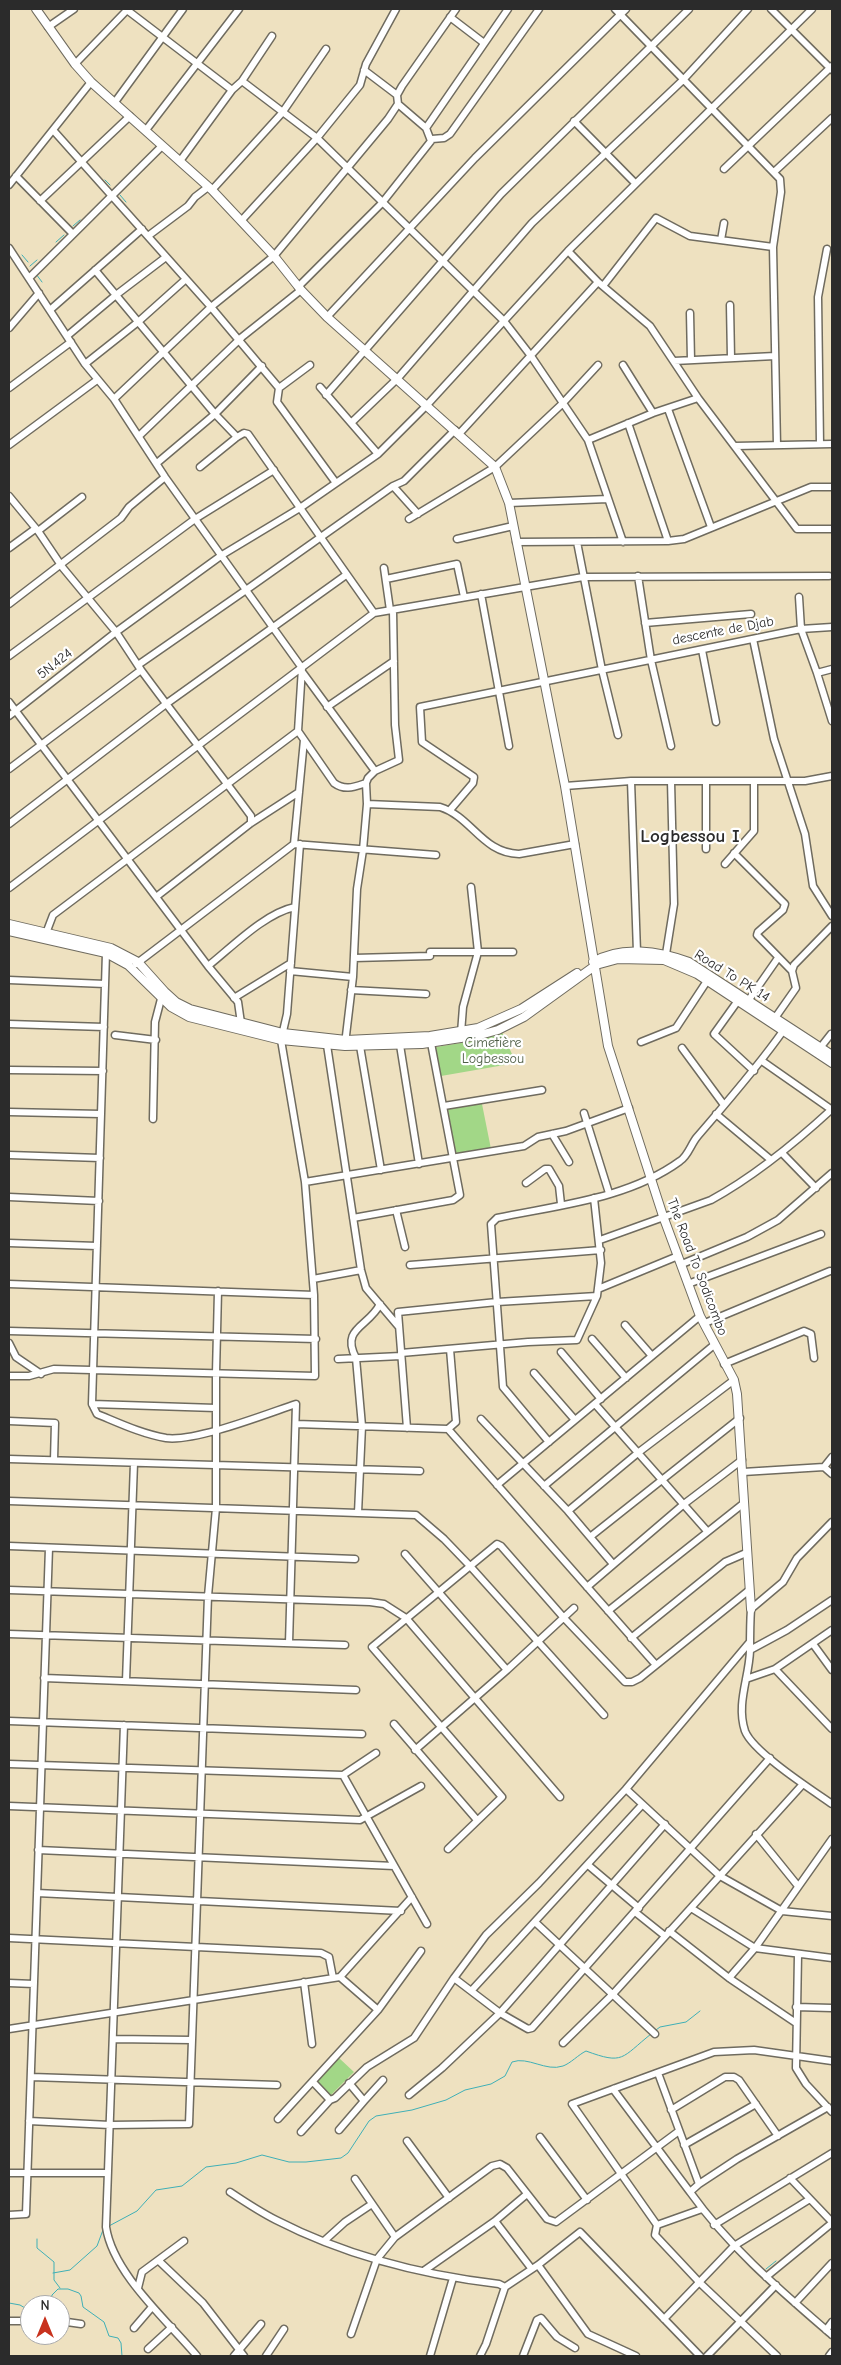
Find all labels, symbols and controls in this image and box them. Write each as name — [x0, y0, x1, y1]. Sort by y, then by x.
street label: descente de Djab — [671, 613, 775, 649]
street label: 5N.424 — [34, 645, 76, 683]
district label: Logbessou I — [640, 826, 740, 848]
street label: Road To PK 14 — [691, 946, 773, 1006]
park label: Cimetière Logbessou — [462, 1035, 524, 1068]
street label: The Road To Sodicombo — [663, 1196, 731, 1338]
north arrow — [20, 2295, 70, 2345]
text: N — [40, 2297, 50, 2314]

